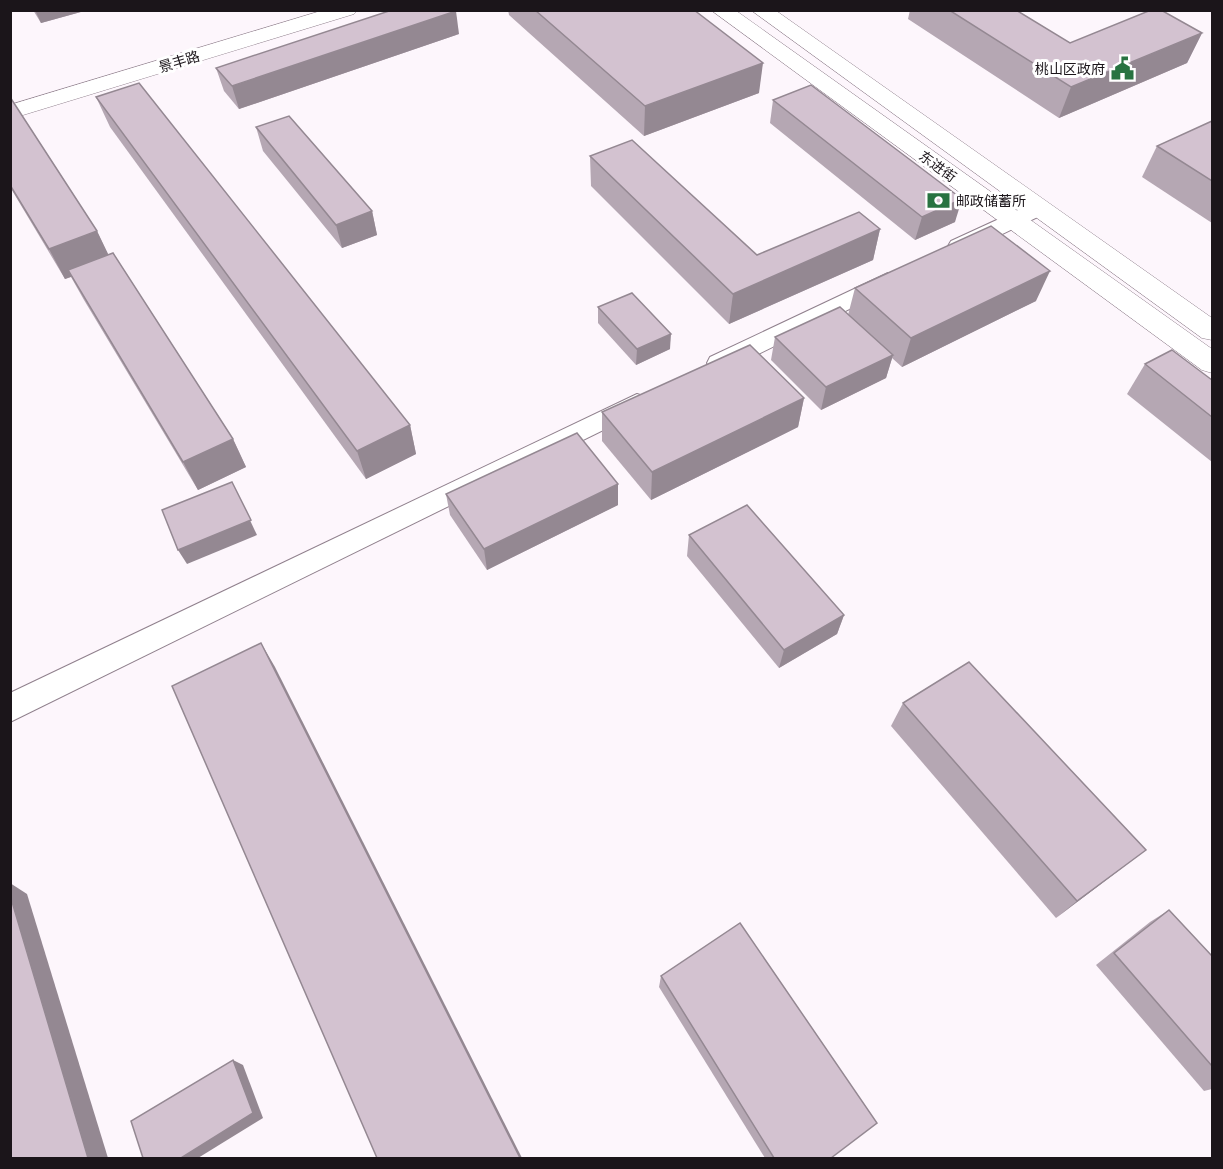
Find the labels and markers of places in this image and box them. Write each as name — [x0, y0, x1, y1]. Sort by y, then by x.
public building icon: 桃山区政府 — [1110, 55, 1136, 81]
place label: 桃山区政府 — [1035, 59, 1105, 78]
bank icon: 邮政储蓄所 — [925, 187, 951, 213]
place label: 邮政储蓄所 — [956, 191, 1026, 210]

